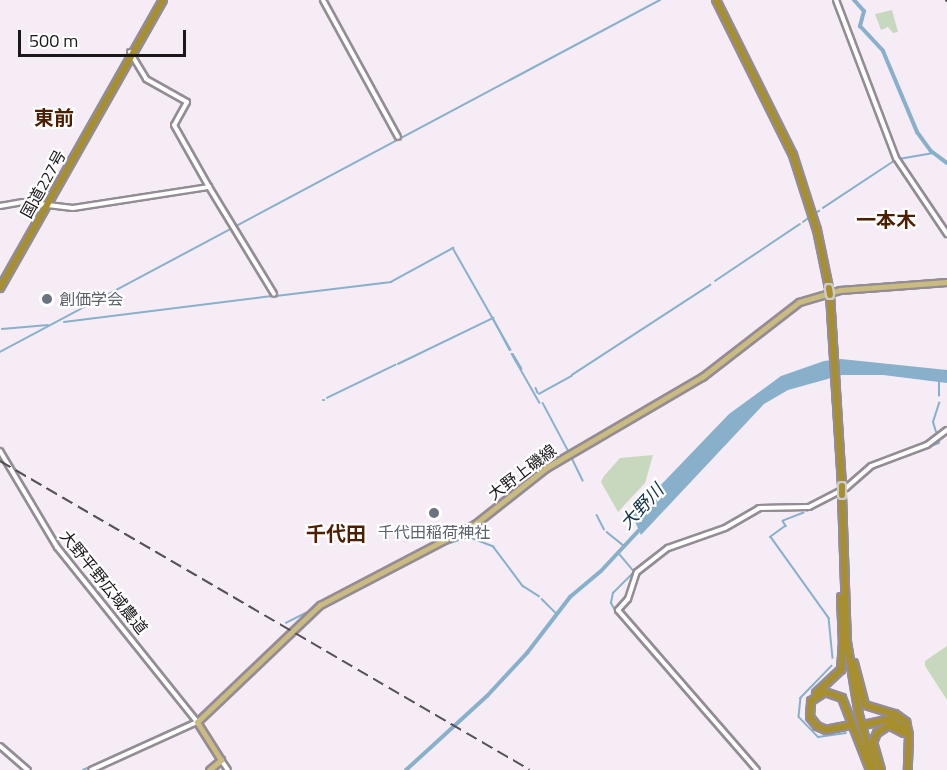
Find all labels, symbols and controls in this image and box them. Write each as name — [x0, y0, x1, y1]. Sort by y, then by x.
scale bar — [21, 18, 189, 56]
text: 500 m — [29, 27, 78, 54]
district label: 東前 — [34, 105, 74, 129]
street label: 国道227号 — [16, 147, 70, 221]
district label: 一本木 — [856, 207, 916, 231]
place label: 創価学会 — [59, 289, 123, 309]
marker: 創価学会 — [40, 292, 54, 306]
street label: 大野上磯線 — [484, 440, 560, 504]
water label: 大野川 — [616, 480, 668, 534]
marker: 千代田稲荷神社 — [427, 506, 441, 520]
district label: 千代田 — [306, 521, 366, 545]
place label: 千代田稲荷神社 — [378, 522, 490, 542]
street label: 大野平野広域農道 — [56, 526, 152, 638]

